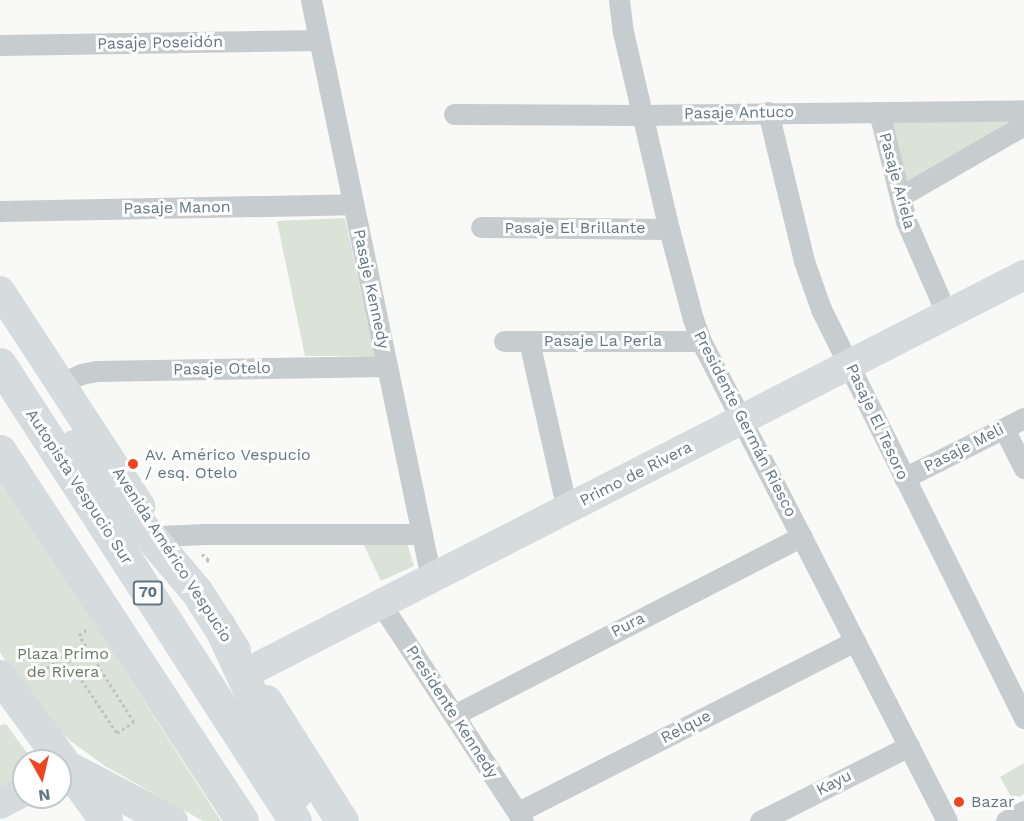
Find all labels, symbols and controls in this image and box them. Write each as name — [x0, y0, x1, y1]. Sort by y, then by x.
street label: Pasaje Poseidón — [97, 32, 223, 54]
street label: Pasaje Antuco — [683, 102, 795, 124]
street label: Pasaje Ariela — [875, 130, 919, 232]
street label: Pasaje Manon — [123, 197, 231, 219]
street label: Pasaje El Brillante — [504, 218, 646, 238]
street label: Pasaje Kennedy — [349, 228, 393, 350]
street label: Presidente Germán Riesco — [690, 328, 800, 520]
street label: Pasaje La Perla — [544, 331, 662, 351]
street label: Pasaje Otelo — [173, 359, 271, 379]
street label: Pasaje El Tesoro — [841, 360, 913, 484]
street label: Autopista Vespucio Sur — [21, 405, 137, 569]
street label: Pasaje Meli — [921, 420, 1007, 476]
street label: Primo de Rivera — [577, 437, 695, 511]
place label: Av. Américo Vespucio / esq. Otelo — [145, 445, 312, 483]
marker: Av. Américo Vespucio / esq. Otelo — [126, 457, 140, 471]
street label: Avenida Américo Vespucio — [108, 463, 236, 647]
road number: 70 — [132, 581, 164, 605]
street label: Pura — [608, 609, 648, 641]
street label: Presidente Kennedy — [402, 642, 502, 782]
park label: Plaza Primo de Rivera — [17, 644, 109, 682]
street label: Relque — [658, 706, 714, 748]
north arrow — [12, 749, 72, 809]
street label: Kayu — [813, 766, 855, 800]
text: N — [37, 785, 51, 806]
place label: Bazar — [971, 792, 1015, 812]
marker: Bazar — [952, 795, 966, 809]

